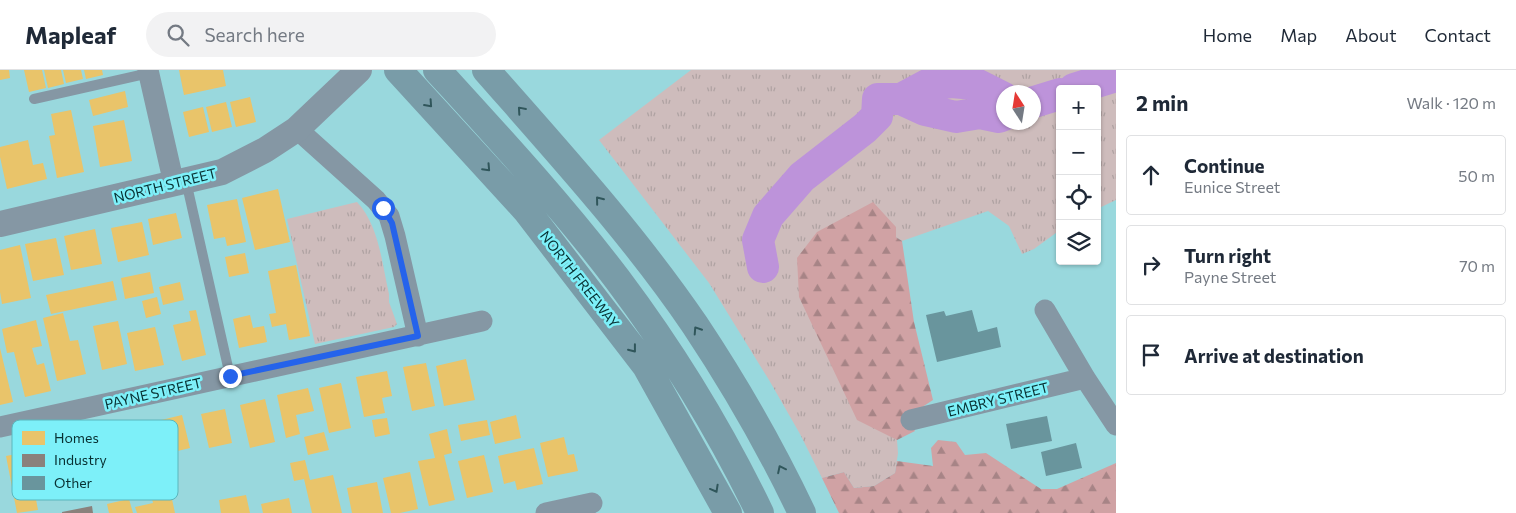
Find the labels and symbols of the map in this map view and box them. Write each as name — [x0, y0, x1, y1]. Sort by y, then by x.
north arrow — [996, 85, 1041, 130]
one-way arrow — [423, 99, 432, 108]
one-way arrow — [518, 106, 527, 115]
one-way arrow — [481, 162, 490, 171]
street label: NORTH STREET — [112, 164, 218, 206]
route start — [372, 197, 395, 220]
one-way arrow — [597, 197, 605, 206]
street label: NORTH FREEWAY — [537, 227, 623, 331]
one-way arrow — [694, 326, 704, 335]
one-way arrow — [627, 343, 636, 353]
route end — [219, 365, 242, 388]
street label: PAYNE STREET — [103, 374, 203, 412]
street label: EMBRY STREET — [946, 378, 1050, 420]
legend — [12, 420, 178, 500]
text: Homes — [54, 429, 99, 446]
text: Industry — [54, 451, 107, 468]
one-way arrow — [777, 465, 787, 474]
text: Other — [54, 474, 93, 491]
one-way arrow — [709, 483, 719, 492]

